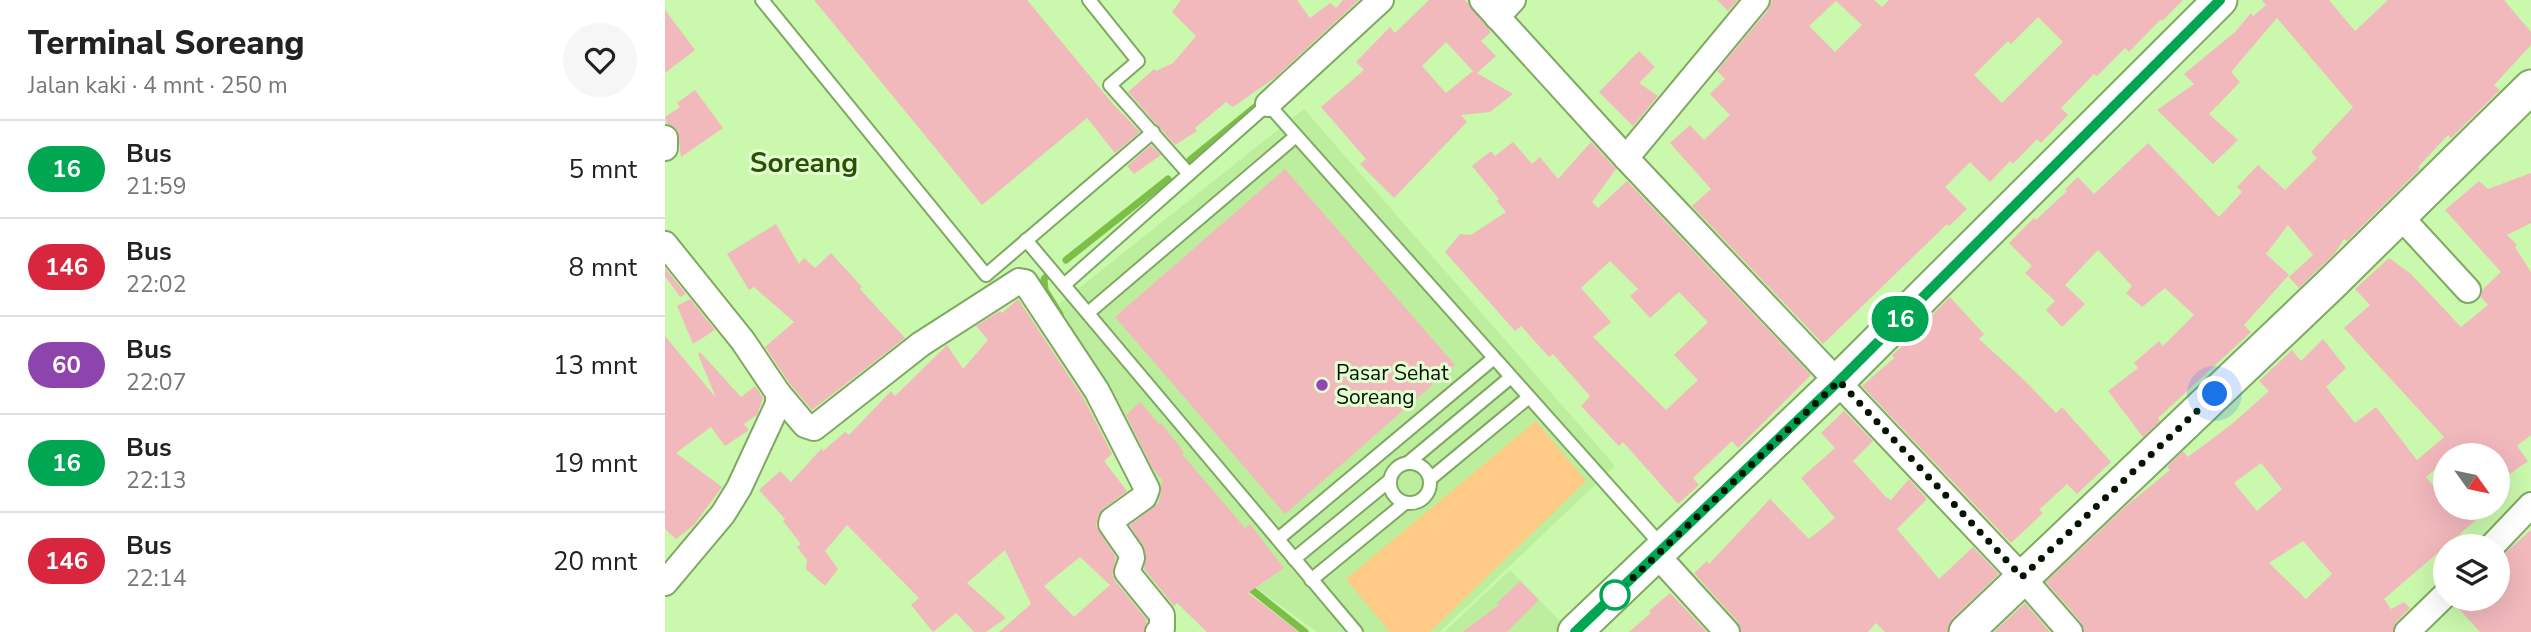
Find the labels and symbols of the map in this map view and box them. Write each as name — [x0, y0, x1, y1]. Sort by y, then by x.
district label: Soreang — [750, 144, 858, 182]
line badge: 16 — [1869, 296, 1931, 342]
place label: Pasar Sehat Soreang — [1336, 359, 1449, 411]
your location — [2197, 376, 2232, 411]
marker: Pasar Sehat Soreang — [1314, 377, 1330, 393]
north arrow — [2433, 443, 2509, 520]
unlabelled marker — [1600, 580, 1630, 610]

